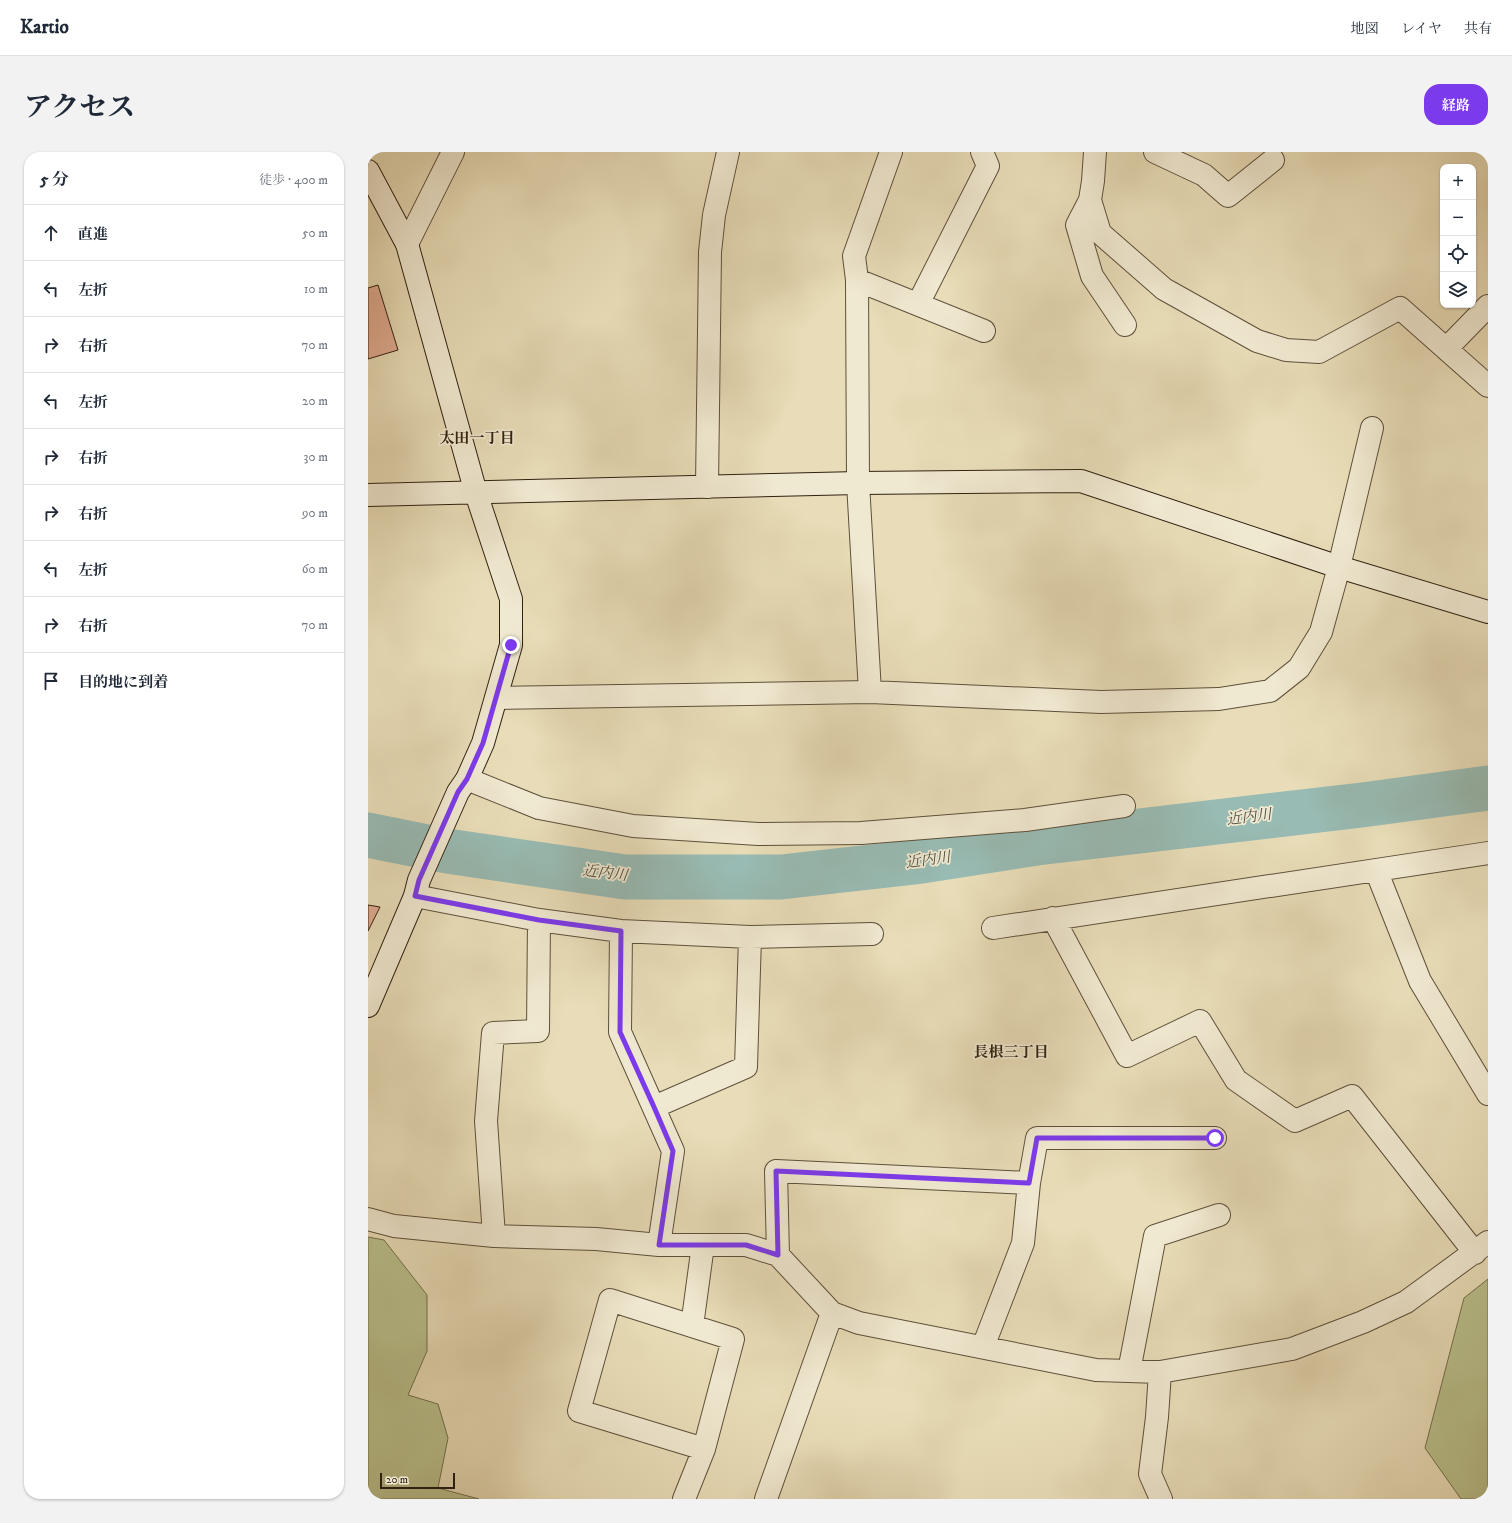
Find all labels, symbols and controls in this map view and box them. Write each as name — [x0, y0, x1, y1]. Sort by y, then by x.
text: Kartio — [20, 16, 69, 39]
text: 地図 — [1351, 20, 1379, 38]
text: レイヤ — [1401, 20, 1442, 38]
text: 共有 — [1464, 20, 1492, 38]
button: 経路 — [1424, 84, 1488, 125]
text: アクセス — [24, 90, 135, 125]
map controls — [1440, 164, 1476, 308]
button: + — [1440, 164, 1476, 200]
text: 5 分 — [40, 169, 69, 191]
text: 徒歩 · 400 m — [259, 172, 328, 188]
button: − — [1440, 200, 1476, 236]
icon: ahead — [40, 222, 62, 244]
text: 直進 — [78, 225, 108, 244]
text: 50 m — [302, 225, 328, 241]
button: locate — [1440, 236, 1476, 272]
button: layers — [1440, 272, 1476, 308]
icon: left — [40, 278, 62, 300]
text: 左折 — [78, 281, 108, 300]
text: 10 m — [304, 281, 328, 297]
icon: right — [40, 334, 62, 356]
text: 右折 — [78, 337, 108, 356]
text: 70 m — [302, 337, 328, 353]
icon: left — [40, 390, 62, 412]
text: 左折 — [78, 393, 108, 412]
text: 20 m — [302, 393, 328, 409]
district label: 太田一丁目 — [439, 429, 515, 448]
icon: right — [40, 446, 62, 468]
text: 右折 — [78, 449, 108, 468]
text: 30 m — [304, 449, 328, 465]
icon: right — [40, 502, 62, 524]
text: 右折 — [78, 505, 108, 524]
text: 90 m — [302, 505, 328, 521]
icon: left — [40, 558, 62, 580]
text: 左折 — [78, 561, 108, 580]
text: 60 m — [302, 561, 328, 577]
icon: right — [40, 614, 62, 636]
text: 右折 — [78, 617, 108, 636]
text: 70 m — [302, 617, 328, 633]
route end — [502, 636, 520, 654]
icon: arrive — [40, 670, 62, 692]
text: 目的地に到着 — [78, 673, 168, 692]
water label: 近内川 — [1226, 805, 1274, 829]
water label: 近内川 — [904, 847, 954, 873]
water label: 近内川 — [582, 861, 630, 885]
district label: 長根三丁目 — [973, 1043, 1049, 1062]
route start — [1206, 1129, 1224, 1147]
scale bar — [380, 1471, 455, 1490]
text: 20 m — [386, 1473, 408, 1487]

